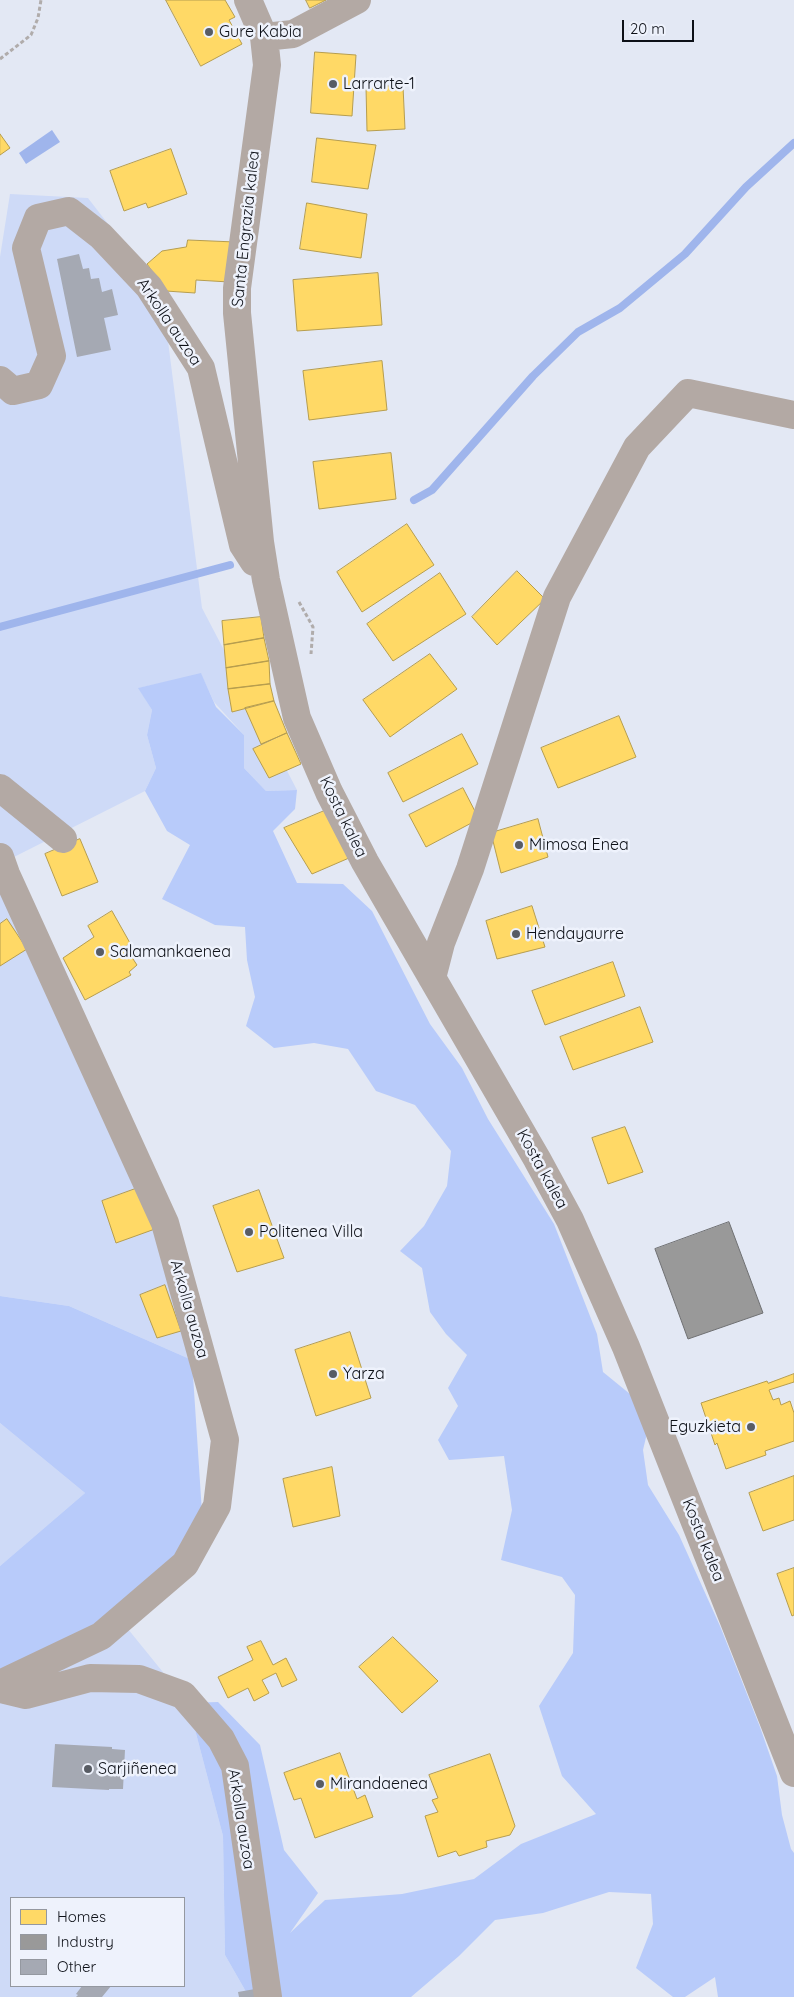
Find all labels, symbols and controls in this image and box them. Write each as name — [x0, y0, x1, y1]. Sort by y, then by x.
scale bar — [624, 10, 696, 42]
text: 20 m — [630, 19, 665, 38]
place label: Gure Kabia — [219, 22, 302, 42]
marker: Gure Kabia — [203, 26, 215, 38]
place label: Larrarte-1 — [343, 74, 415, 94]
marker: Larrarte-1 — [327, 78, 339, 90]
street label: Santa Engrazia kalea — [228, 150, 264, 308]
street label: Arkolla auzoa — [133, 275, 205, 369]
street label: Kosta kalea — [315, 773, 371, 861]
place label: Mimosa Enea — [529, 835, 629, 855]
marker: Mimosa Enea — [513, 839, 525, 851]
place label: Hendayaurre — [526, 924, 624, 944]
marker: Hendayaurre — [510, 928, 522, 940]
place label: Salamankaenea — [110, 942, 231, 962]
marker: Salamankaenea — [94, 946, 106, 958]
street label: Kosta kalea — [512, 1126, 572, 1212]
place label: Politenea Villa — [259, 1222, 363, 1242]
marker: Politenea Villa — [243, 1226, 255, 1238]
street label: Arkolla auzoa — [166, 1258, 212, 1360]
place label: Yarza — [343, 1364, 385, 1384]
marker: Yarza — [327, 1368, 339, 1380]
place label: Eguzkieta — [669, 1417, 741, 1437]
marker: Eguzkieta — [745, 1421, 757, 1433]
street label: Kosta kalea — [678, 1496, 728, 1584]
place label: Sarjiñenea — [98, 1759, 177, 1779]
marker: Sarjiñenea — [82, 1763, 94, 1775]
street label: Arkolla auzoa — [224, 1767, 258, 1871]
place label: Mirandaenea — [330, 1774, 428, 1794]
marker: Mirandaenea — [314, 1778, 326, 1790]
legend — [10, 1897, 185, 1987]
text: Homes — [57, 1907, 106, 1926]
text: Industry — [57, 1932, 114, 1951]
text: Other — [57, 1957, 96, 1976]

